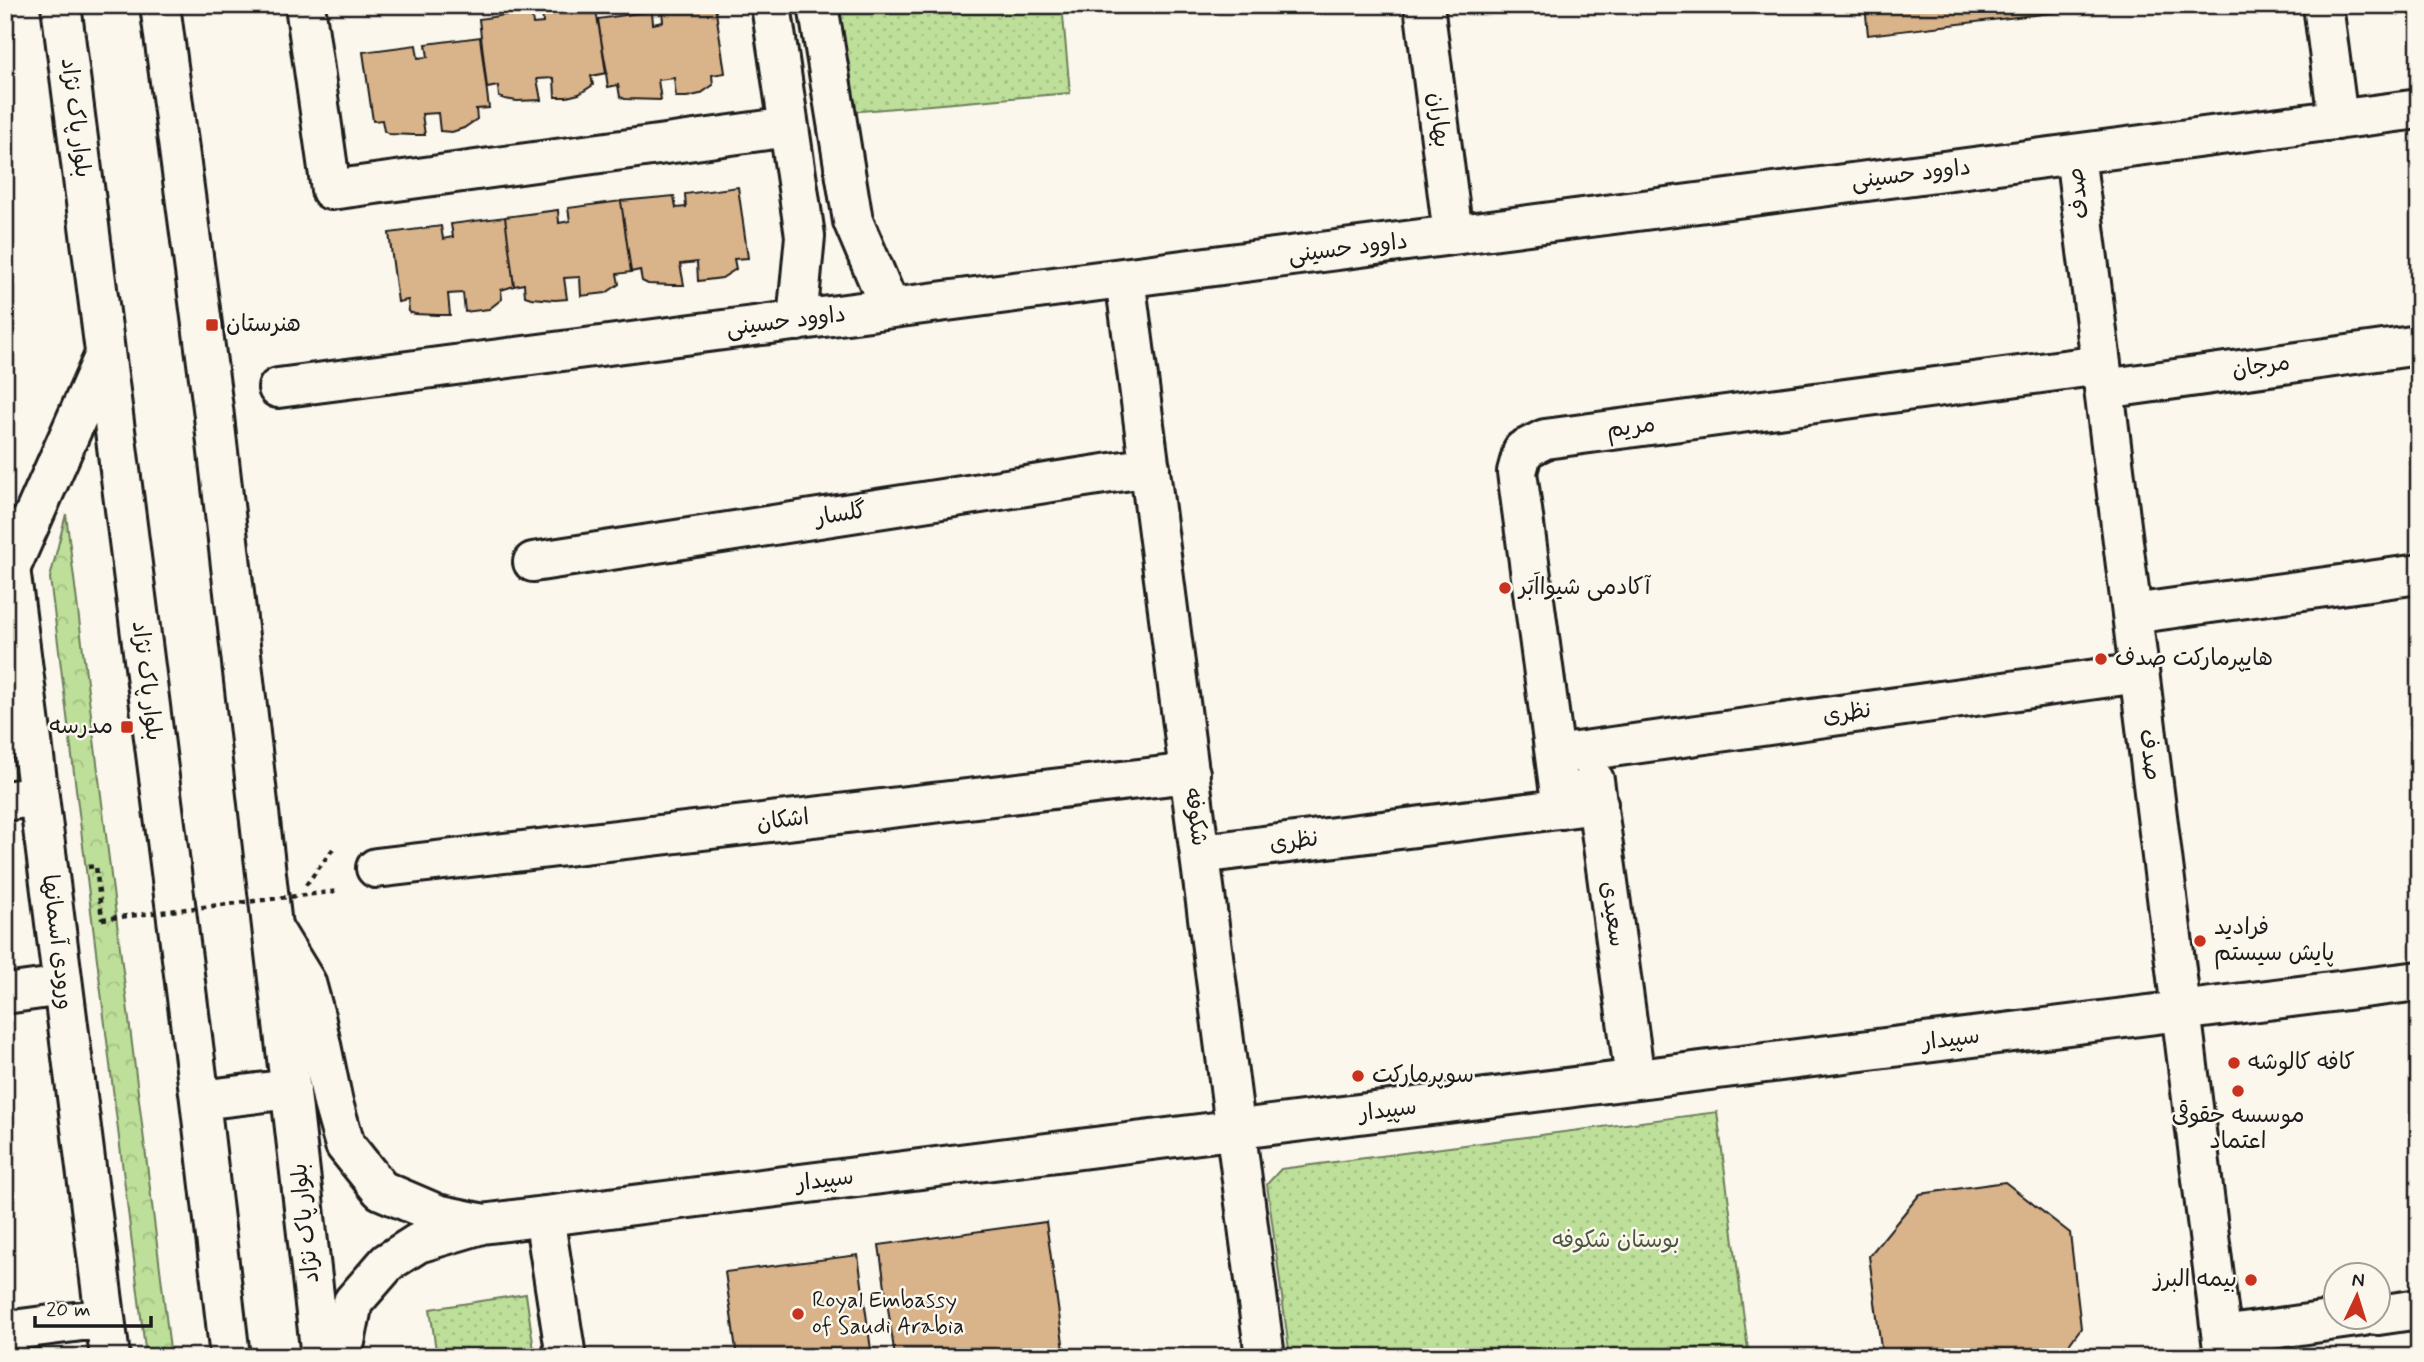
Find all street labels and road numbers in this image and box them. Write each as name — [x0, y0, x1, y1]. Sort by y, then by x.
street label: بلوار پاک نژاد — [53, 56, 97, 180]
street label: بهاران — [1420, 91, 1456, 149]
street label: داوود حسینی — [1850, 153, 1972, 197]
street label: صدف — [2061, 166, 2097, 220]
street label: داوود حسینی — [1287, 227, 1409, 271]
street label: داوود حسینی — [725, 300, 847, 344]
street label: مرجان — [2230, 348, 2292, 386]
street label: مریم — [1605, 410, 1657, 447]
street label: گلسار — [811, 496, 869, 534]
street label: بلوار پاک نژاد — [124, 619, 168, 743]
street label: نظری — [1821, 696, 1873, 732]
street label: صدف — [2131, 728, 2167, 782]
street label: شکوفه — [1177, 786, 1213, 848]
street label: اشکان — [755, 803, 811, 839]
street label: نظری — [1268, 824, 1320, 860]
street label: ورودی آسمانها — [34, 873, 80, 1011]
street label: سعیدی — [1593, 879, 1631, 949]
street label: سپیدار — [1918, 1022, 1982, 1059]
street label: سپیدار — [1355, 1093, 1419, 1130]
street label: بلوار پاک نژاد — [285, 1162, 327, 1284]
street label: سپیدار — [792, 1163, 856, 1200]

